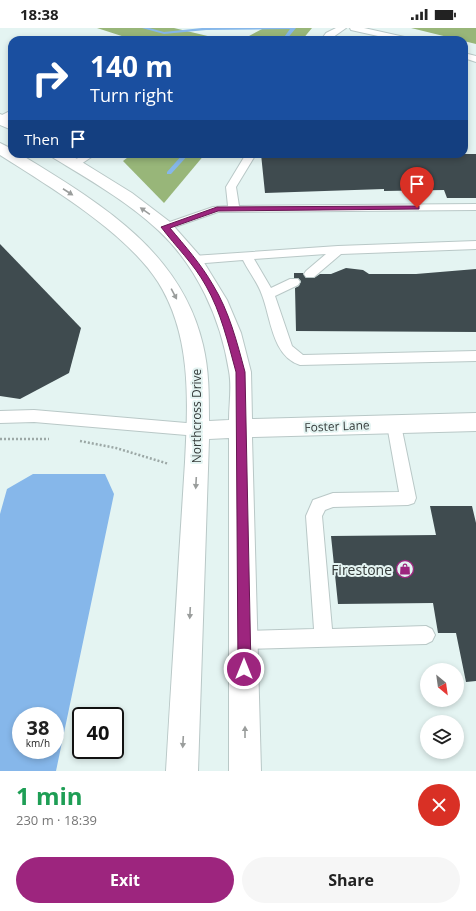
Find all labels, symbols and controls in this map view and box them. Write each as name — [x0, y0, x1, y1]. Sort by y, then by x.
text: 18:38 — [20, 4, 59, 24]
text: 140 m — [90, 47, 173, 85]
icon: right — [24, 52, 76, 104]
text: Turn right — [90, 83, 173, 107]
icon: arrive — [67, 128, 89, 150]
text: Then — [24, 129, 59, 149]
pin — [400, 167, 434, 208]
icon: arrive — [406, 173, 428, 195]
one-way arrow — [63, 188, 73, 196]
one-way arrow — [140, 207, 150, 215]
one-way arrow — [171, 288, 177, 300]
street label: Northcross Drive — [188, 368, 205, 463]
street label: Foster Lane — [304, 416, 370, 436]
one-way arrow — [193, 477, 199, 490]
shop icon: Firestone — [395, 559, 415, 579]
place label: Firestone — [331, 560, 392, 579]
one-way arrow — [186, 607, 193, 619]
position arrow — [223, 648, 265, 690]
north arrow — [420, 663, 464, 707]
map controls — [420, 663, 464, 759]
speed limit sign: 40 — [72, 707, 124, 759]
text: 38 — [27, 714, 49, 741]
button: layers — [420, 715, 464, 759]
one-way arrow — [242, 725, 248, 738]
text: km/h — [26, 736, 50, 750]
one-way arrow — [180, 736, 187, 748]
text: 1 min — [16, 779, 83, 812]
button: close — [418, 784, 460, 826]
text: 230 m · 18:39 — [16, 811, 97, 829]
button: Exit — [16, 857, 234, 903]
button: Share — [242, 857, 460, 903]

